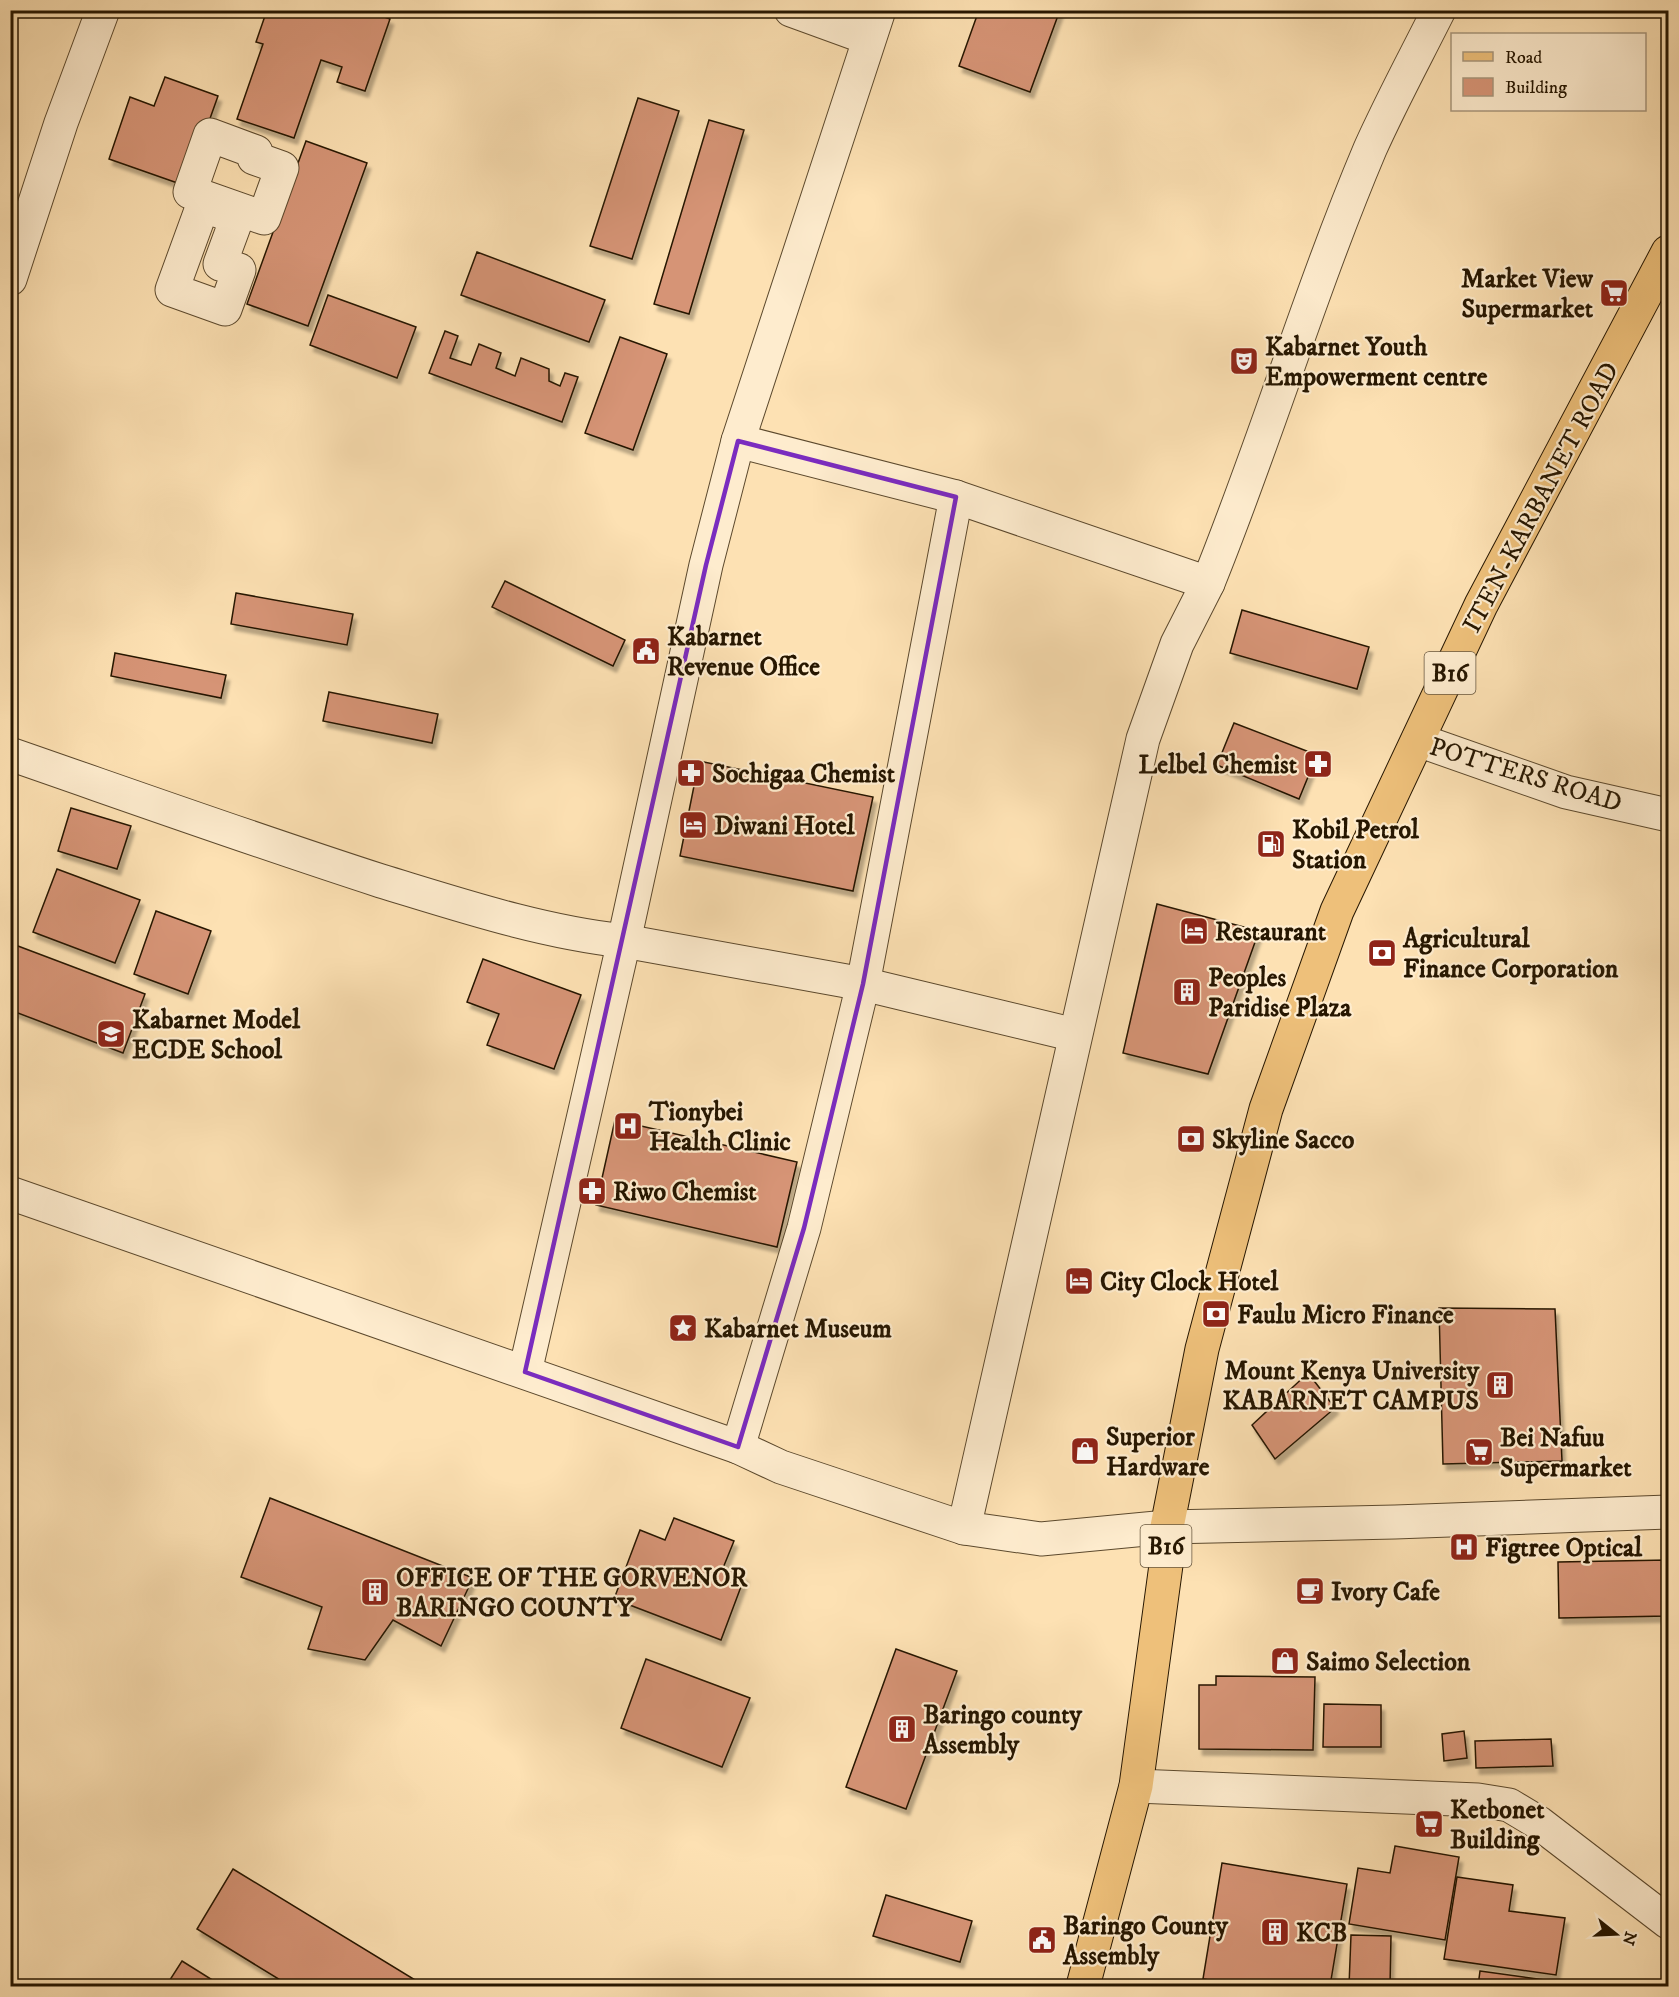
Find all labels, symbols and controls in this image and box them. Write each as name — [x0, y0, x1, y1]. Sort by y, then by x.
legend — [1451, 33, 1646, 111]
text: Road — [1505, 47, 1542, 69]
text: Building — [1505, 77, 1567, 99]
place label: Market View Supermarket — [1461, 263, 1594, 326]
supermarket icon: Market View Supermarket — [1598, 277, 1630, 309]
place label: Kabarnet Youth Empowerment centre — [1265, 331, 1488, 394]
theatre icon: Kabarnet Youth Empowerment centre — [1228, 345, 1260, 377]
street label: ITEN-KARBANET ROAD — [1456, 357, 1627, 639]
place label: Kabarnet Revenue Office — [667, 621, 820, 684]
public building icon: Kabarnet Revenue Office — [630, 635, 662, 667]
road number: B16 — [1424, 652, 1476, 694]
street label: POTTERS ROAD — [1425, 730, 1626, 820]
pharmacy icon: Lelbel Chemist — [1302, 748, 1334, 780]
place label: Lelbel Chemist — [1139, 749, 1298, 782]
pharmacy icon: Sochigaa Chemist — [675, 757, 707, 789]
place label: Sochigaa Chemist — [712, 758, 896, 791]
hotel icon: Diwani Hotel — [677, 809, 709, 841]
place label: Diwani Hotel — [714, 810, 856, 843]
place label: Kobil Petrol Station — [1292, 814, 1420, 877]
fuel station icon: Kobil Petrol Station — [1255, 828, 1287, 860]
hotel icon: Restaurant — [1178, 915, 1210, 947]
place label: Restaurant — [1215, 916, 1327, 949]
place label: Agricultural Finance Corporation — [1402, 923, 1619, 986]
bank icon: Agricultural Finance Corporation — [1366, 937, 1398, 969]
place label: Peoples Paridise Plaza — [1208, 962, 1352, 1025]
building icon: Peoples Paridise Plaza — [1171, 976, 1203, 1008]
place label: Kabarnet Model ECDE School — [132, 1004, 301, 1067]
school or university icon: Kabarnet Model ECDE School — [95, 1018, 127, 1050]
place label: Tionybei Health Clinic — [648, 1096, 791, 1159]
hospital icon: Tionybei Health Clinic — [612, 1110, 644, 1142]
bank icon: Skyline Sacco — [1175, 1123, 1207, 1155]
place label: Skyline Sacco — [1212, 1124, 1355, 1157]
pharmacy icon: Riwo Chemist — [576, 1175, 608, 1207]
place label: Riwo Chemist — [613, 1176, 757, 1209]
hotel icon: City Clock Hotel — [1063, 1265, 1095, 1297]
place label: City Clock Hotel — [1100, 1266, 1279, 1299]
bank icon: Faulu Micro Finance — [1200, 1298, 1232, 1330]
place label: Faulu Micro Finance — [1237, 1299, 1454, 1332]
place icon: Kabarnet Museum — [667, 1312, 699, 1344]
place label: Kabarnet Museum — [704, 1313, 892, 1346]
place label: Mount Kenya University KABARNET CAMPUS — [1222, 1355, 1480, 1418]
building icon: Mount Kenya University KABARNET CAMPUS — [1484, 1369, 1516, 1401]
place label: Superior Hardware — [1106, 1421, 1210, 1484]
place label: Bei Nafuu Supermarket — [1500, 1422, 1632, 1485]
shop icon: Superior Hardware — [1069, 1435, 1101, 1467]
supermarket icon: Bei Nafuu Supermarket — [1463, 1436, 1495, 1468]
road number: B16 — [1140, 1525, 1192, 1567]
hospital icon: Figtree Optical — [1448, 1531, 1480, 1563]
place label: Figtree Optical — [1485, 1532, 1643, 1565]
place label: OFFICE OF THE GORVENOR BARINGO COUNTY — [396, 1562, 748, 1625]
cafe icon: Ivory Cafe — [1294, 1575, 1326, 1607]
building icon: OFFICE OF THE GORVENOR BARINGO COUNTY — [359, 1576, 391, 1608]
place label: Ivory Cafe — [1331, 1576, 1440, 1609]
shop icon: Saimo Selection — [1269, 1645, 1301, 1677]
place label: Saimo Selection — [1306, 1646, 1471, 1679]
place label: Baringo county Assembly — [922, 1699, 1083, 1762]
building icon: Baringo county Assembly — [886, 1713, 918, 1745]
place label: Ketbonet Building — [1450, 1794, 1545, 1857]
supermarket icon: Ketbonet Building — [1413, 1808, 1445, 1840]
north arrow — [1586, 1904, 1646, 1964]
place label: Baringo County Assembly — [1062, 1910, 1229, 1973]
building icon: KCB — [1259, 1916, 1291, 1948]
place label: KCB — [1296, 1917, 1347, 1950]
public building icon: Baringo County Assembly — [1026, 1924, 1058, 1956]
text: N — [1618, 1929, 1641, 1948]

